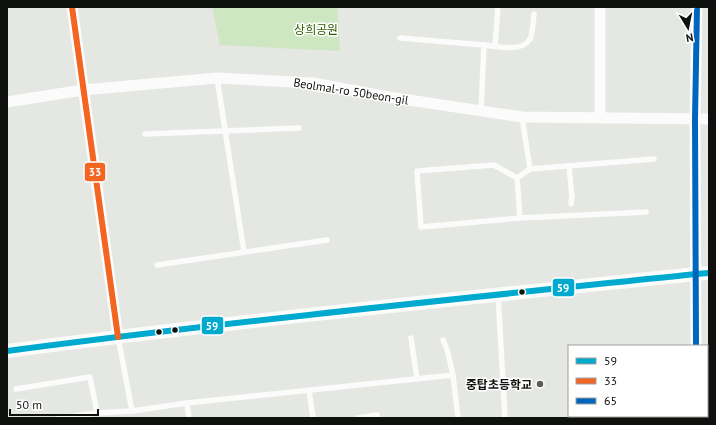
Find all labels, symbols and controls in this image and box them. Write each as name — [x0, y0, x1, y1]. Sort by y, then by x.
north arrow — [668, 8, 708, 48]
park label: 상희공원 — [294, 22, 338, 37]
text: N — [685, 30, 695, 45]
street label: Beolmal-ro 50beon-gil — [292, 75, 410, 108]
line badge: 33 — [84, 162, 106, 182]
text: 33 — [89, 165, 101, 179]
line badge: 59 — [552, 278, 575, 297]
text: 59 — [557, 281, 569, 295]
unlabelled marker — [517, 287, 527, 297]
line badge: 59 — [201, 316, 224, 335]
text: 59 — [206, 319, 218, 333]
unlabelled marker — [170, 325, 180, 335]
unlabelled marker — [154, 327, 164, 337]
legend — [568, 345, 708, 417]
text: 59 — [604, 353, 617, 368]
text: 33 — [604, 373, 617, 388]
place label: 중탑초등학교 — [466, 377, 532, 392]
marker: 중탑초등학교 — [535, 379, 545, 389]
scale bar — [10, 391, 98, 417]
text: 65 — [604, 393, 617, 408]
text: 50 m — [16, 397, 42, 412]

